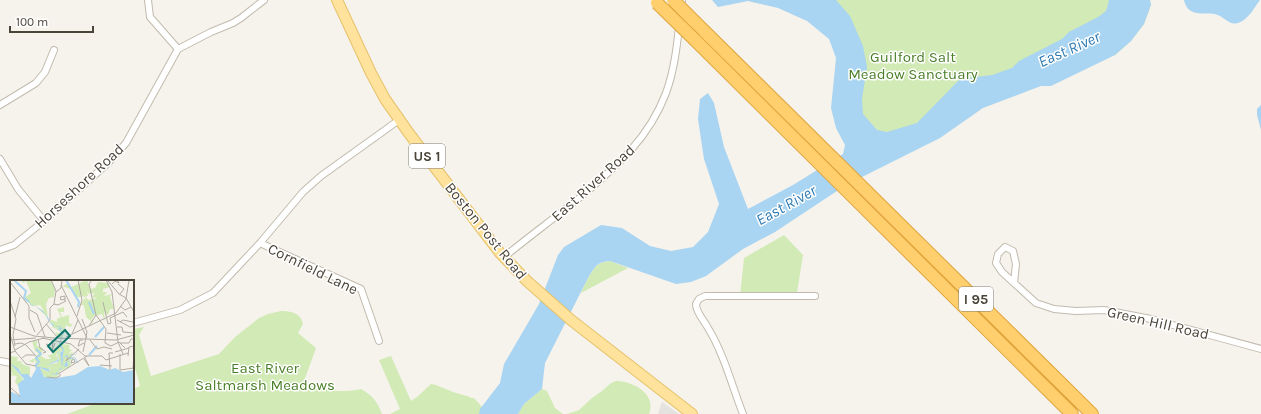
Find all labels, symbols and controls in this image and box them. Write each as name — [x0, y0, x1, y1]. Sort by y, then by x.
scale bar — [10, 8, 93, 34]
text: 100 m — [16, 15, 48, 29]
water label: East River — [1035, 27, 1103, 71]
park label: Guilford Salt Meadow Sanctuary — [848, 48, 978, 83]
street label: Horseshore Road — [31, 140, 127, 232]
street label: East River Road — [548, 141, 638, 225]
road number: US 1 — [409, 144, 445, 168]
street label: Boston Post Road — [441, 179, 531, 283]
water label: East River — [753, 180, 820, 229]
street label: Cornfield Lane — [265, 239, 361, 299]
inset map — [10, 280, 134, 404]
road number: I 95 — [959, 287, 993, 311]
street label: Green Hill Road — [1105, 303, 1211, 343]
park label: East River Saltmarsh Meadows — [195, 359, 335, 394]

